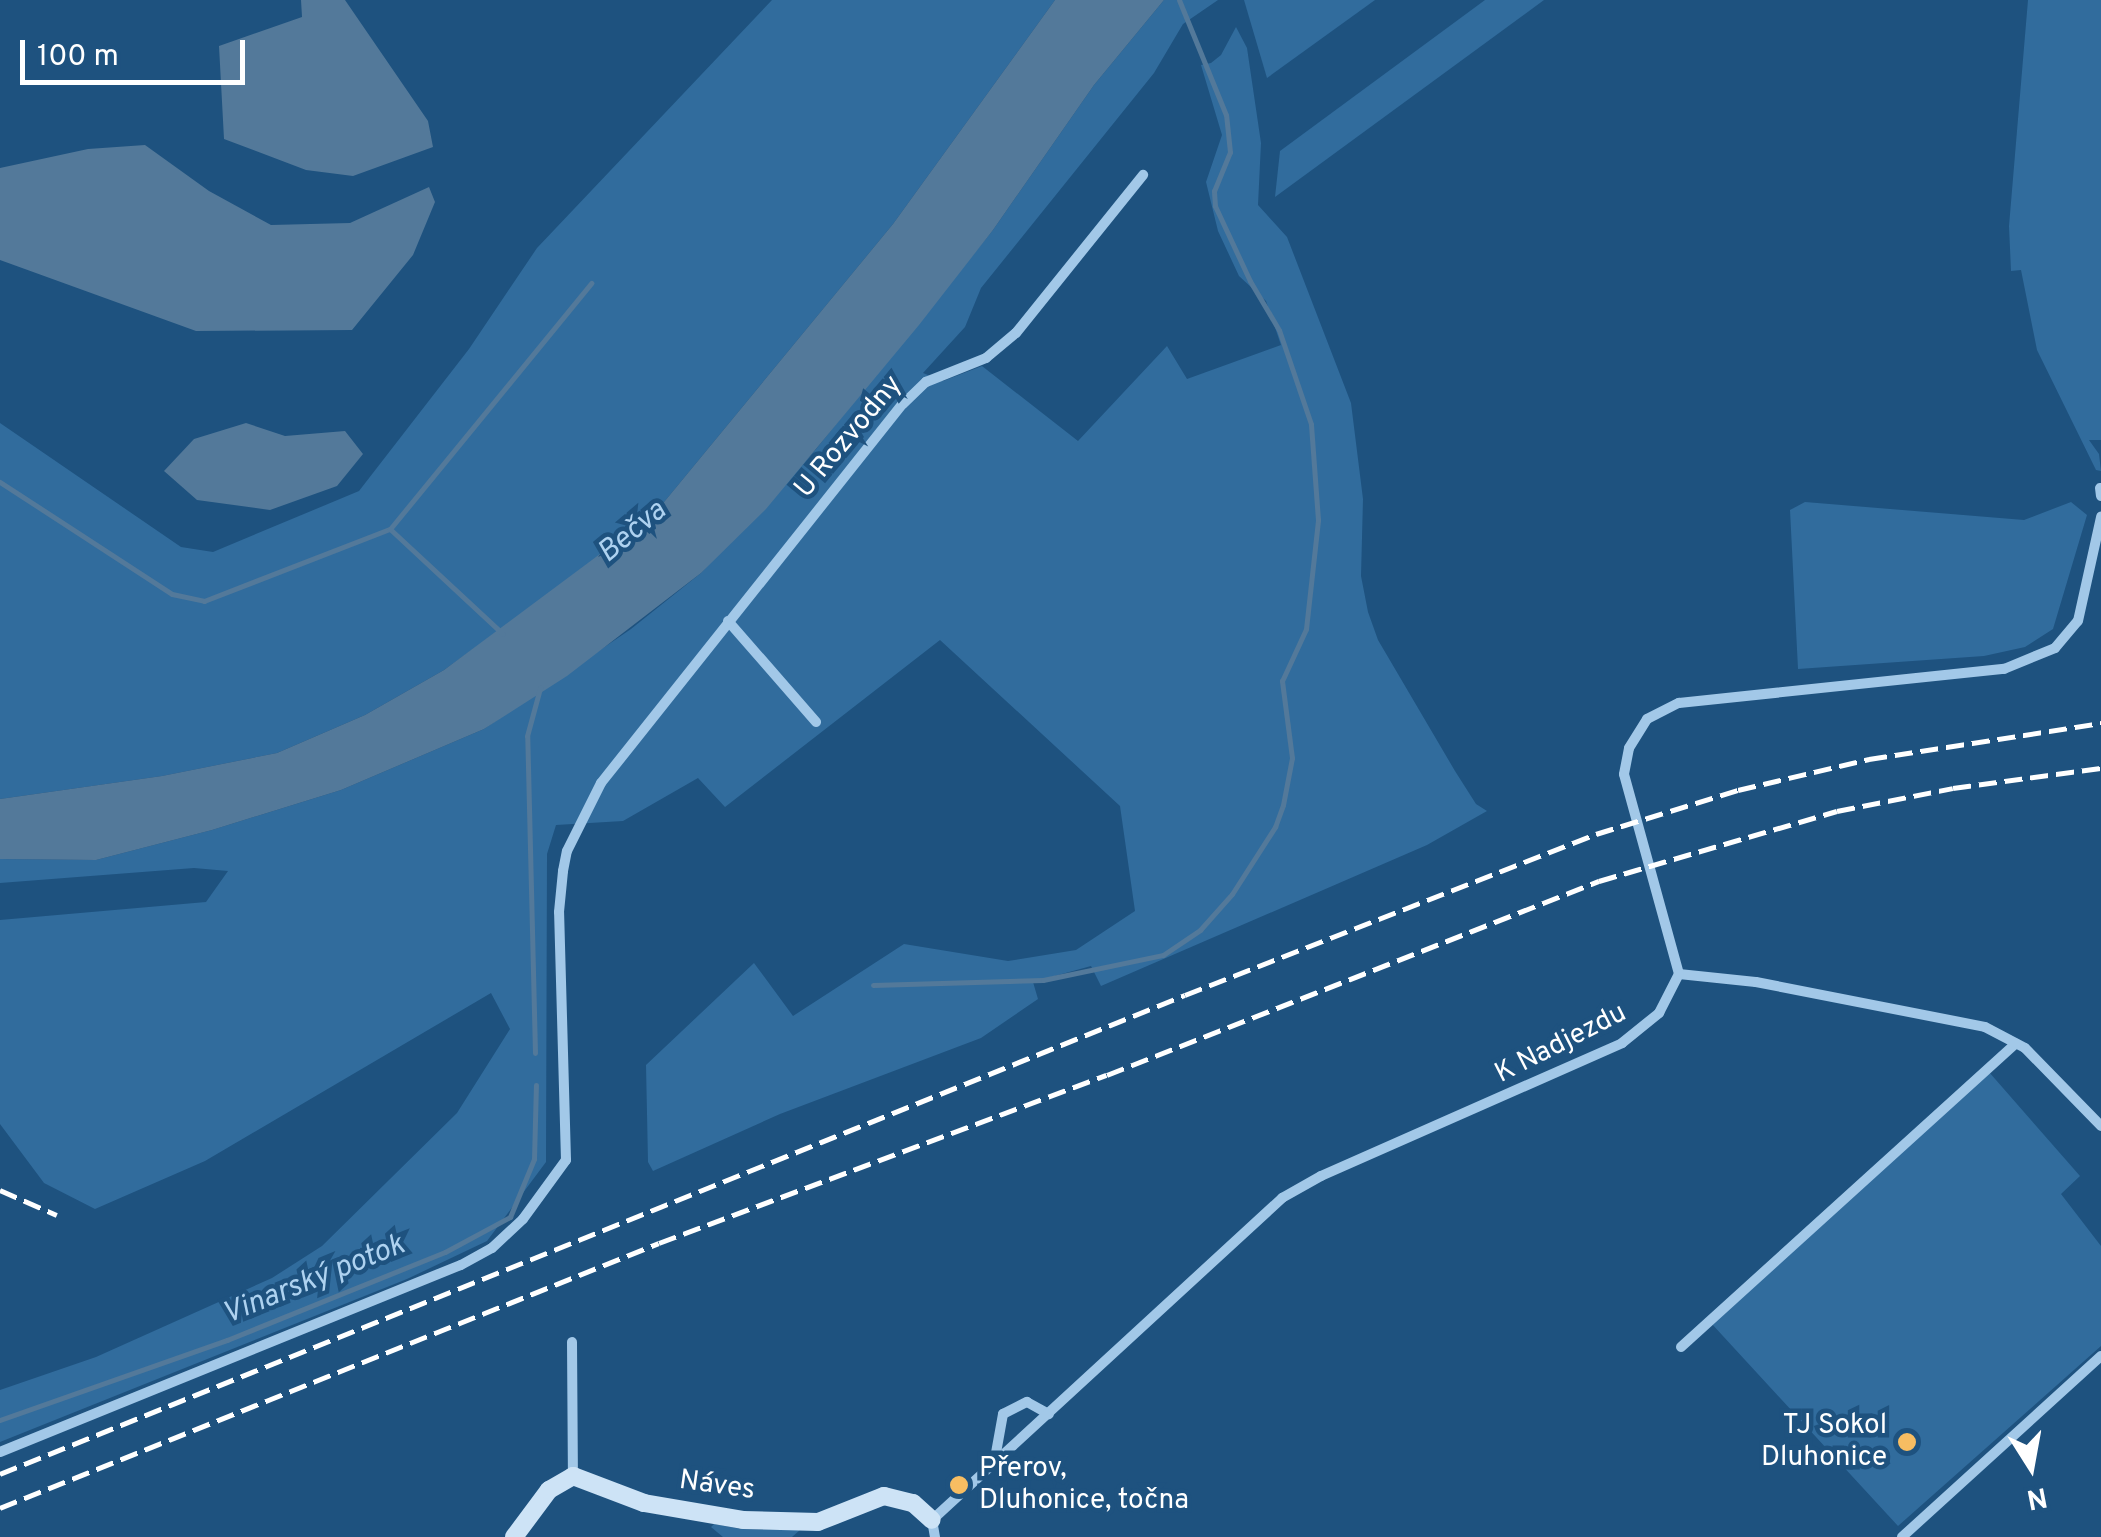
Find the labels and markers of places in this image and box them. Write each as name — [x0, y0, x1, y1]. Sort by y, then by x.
place label: TJ Sokol Dluhonice — [1761, 1409, 1887, 1475]
marker: TJ Sokol Dluhonice — [1896, 1431, 1918, 1453]
place label: Přerov, Dluhonice, točna — [979, 1452, 1189, 1518]
marker: Přerov, Dluhonice, točna — [948, 1474, 970, 1496]

